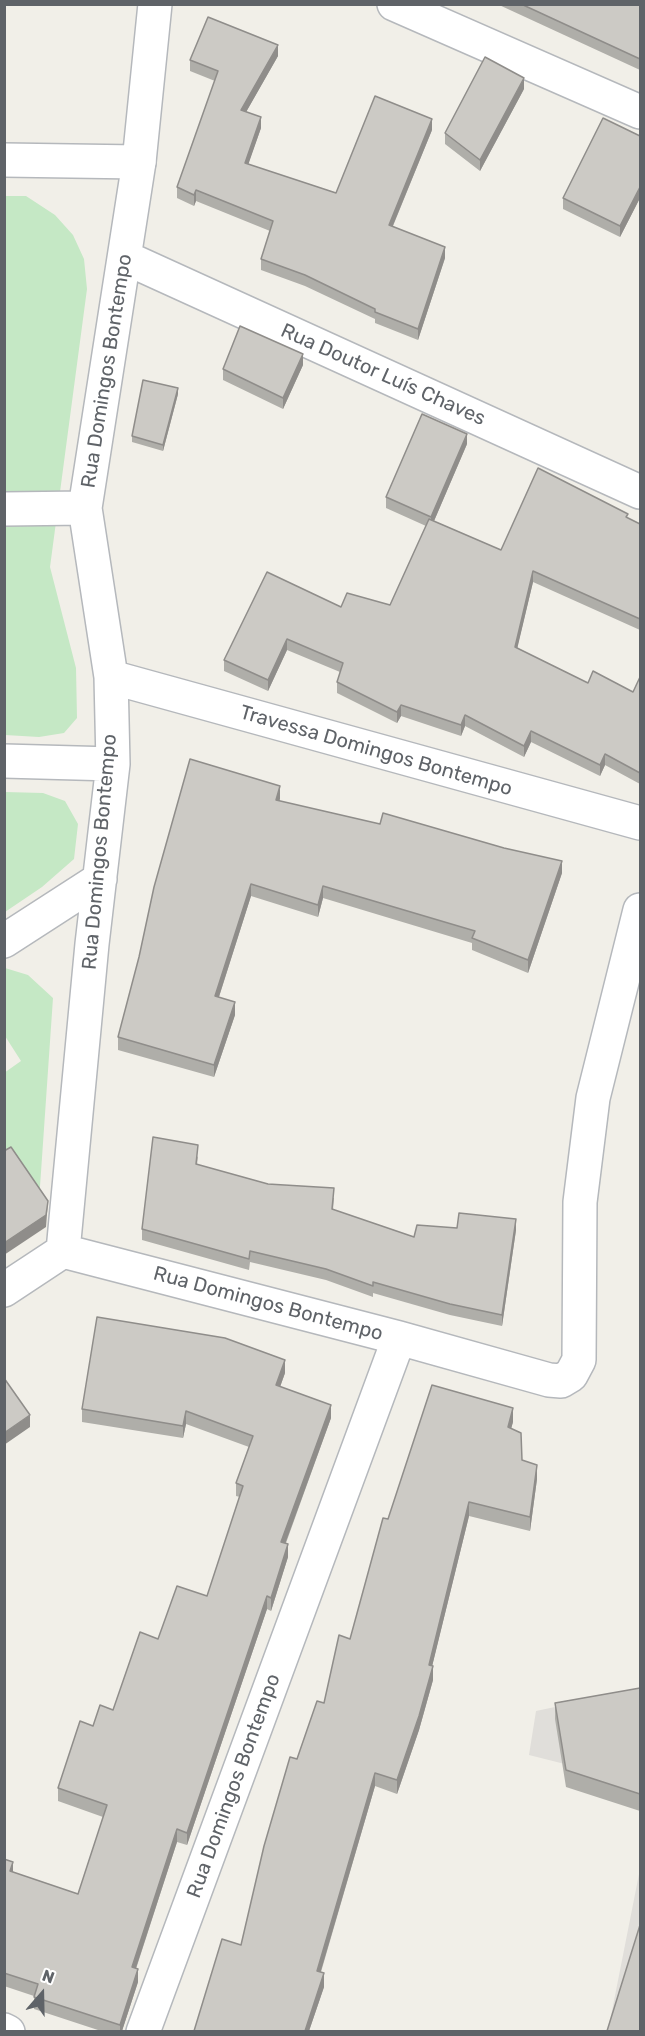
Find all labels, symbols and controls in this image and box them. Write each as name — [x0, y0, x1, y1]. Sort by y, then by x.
street label: Rua Domingos Bontempo — [77, 252, 137, 490]
street label: Rua Doutor Luís Chaves — [277, 319, 489, 431]
street label: Travessa Domingos Bontempo — [237, 701, 515, 801]
street label: Rua Domingos Bontempo — [78, 733, 122, 971]
street label: Rua Domingos Bontempo — [151, 1262, 385, 1346]
street label: Rua Domingos Bontempo — [182, 1671, 286, 1901]
north arrow — [12, 1964, 72, 2024]
text: N — [40, 1966, 57, 1988]

